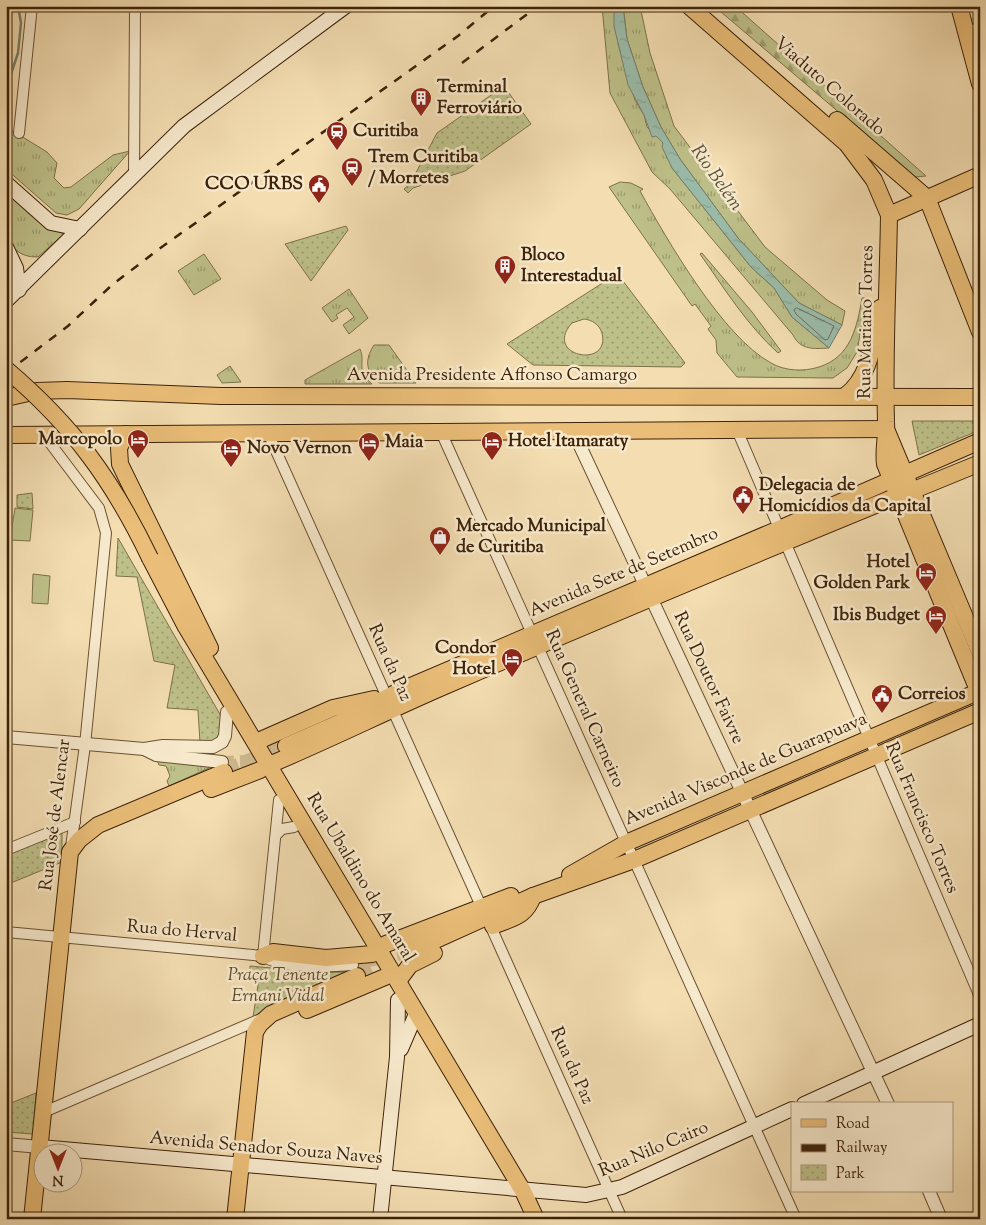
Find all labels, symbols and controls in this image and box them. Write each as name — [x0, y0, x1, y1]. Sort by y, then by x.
street label: Viaduto Colorado — [768, 31, 890, 143]
place label: Terminal Ferroviário — [437, 75, 522, 122]
building icon: Terminal Ferroviário — [409, 86, 433, 117]
place label: Curitiba — [353, 119, 419, 145]
station icon: Curitiba — [325, 120, 349, 151]
water label: Rio Belém — [683, 139, 749, 217]
place label: Trem Curitiba / Morretes — [368, 145, 479, 192]
station icon: Trem Curitiba / Morretes — [340, 156, 364, 187]
place label: CCO URBS — [205, 172, 303, 198]
public building icon: CCO URBS — [307, 173, 331, 204]
place label: Bloco Interestadual — [521, 243, 623, 290]
street label: Rua Mariano Torres — [853, 245, 881, 399]
building icon: Bloco Interestadual — [493, 254, 517, 285]
street label: Avenida Presidente Affonso Camargo — [347, 363, 637, 389]
place label: Marcopolo — [38, 427, 122, 453]
hotel icon: Marcopolo — [126, 428, 150, 459]
place label: Hotel Itamaraty — [508, 429, 629, 455]
place label: Maia — [385, 430, 424, 456]
hotel icon: Hotel Itamaraty — [480, 430, 504, 461]
hotel icon: Maia — [357, 431, 381, 462]
place label: Novo Vernon — [247, 436, 352, 462]
hotel icon: Novo Vernon — [219, 437, 243, 468]
place label: Delegacia de Homicídios da Capital — [759, 473, 932, 520]
public building icon: Delegacia de Homicídios da Capital — [731, 484, 755, 515]
place label: Mercado Municipal de Curitiba — [456, 514, 607, 561]
street label: Avenida Sete de Setembro — [525, 521, 723, 625]
shop icon: Mercado Municipal de Curitiba — [428, 525, 452, 556]
place label: Hotel Golden Park — [813, 550, 911, 597]
hotel icon: Hotel Golden Park — [914, 561, 938, 592]
place label: Ibis Budget — [833, 603, 921, 629]
hotel icon: Ibis Budget — [924, 604, 948, 635]
street label: Rua Doutor Faivre — [666, 607, 750, 749]
street label: Rua da Paz — [360, 620, 418, 706]
street label: Rua General Carneiro — [537, 626, 631, 792]
place label: Condor Hotel — [435, 636, 497, 683]
hotel icon: Condor Hotel — [500, 647, 524, 678]
place label: Correios — [898, 682, 966, 708]
public building icon: Correios — [870, 683, 894, 714]
street label: Avenida Visconde de Guarapuava — [621, 707, 871, 833]
street label: Rua José de Alencar — [34, 737, 78, 892]
street label: Rua Francisco Torres — [877, 738, 965, 898]
street label: Rua Ubaldino do Amaral — [299, 788, 421, 968]
street label: Rua do Herval — [126, 914, 238, 950]
park label: Praça Tenente Ernani Vidal — [228, 963, 328, 1010]
street label: Rua da Paz — [542, 1023, 600, 1109]
legend — [791, 1102, 954, 1192]
text: Road — [836, 1114, 870, 1135]
street label: Rua Nilo Cairo — [595, 1115, 713, 1185]
street label: Avenida Senador Souza Naves — [148, 1126, 384, 1172]
text: Railway — [836, 1138, 888, 1159]
north arrow — [32, 1142, 82, 1192]
text: Park — [836, 1164, 865, 1185]
text: N — [52, 1169, 64, 1189]

